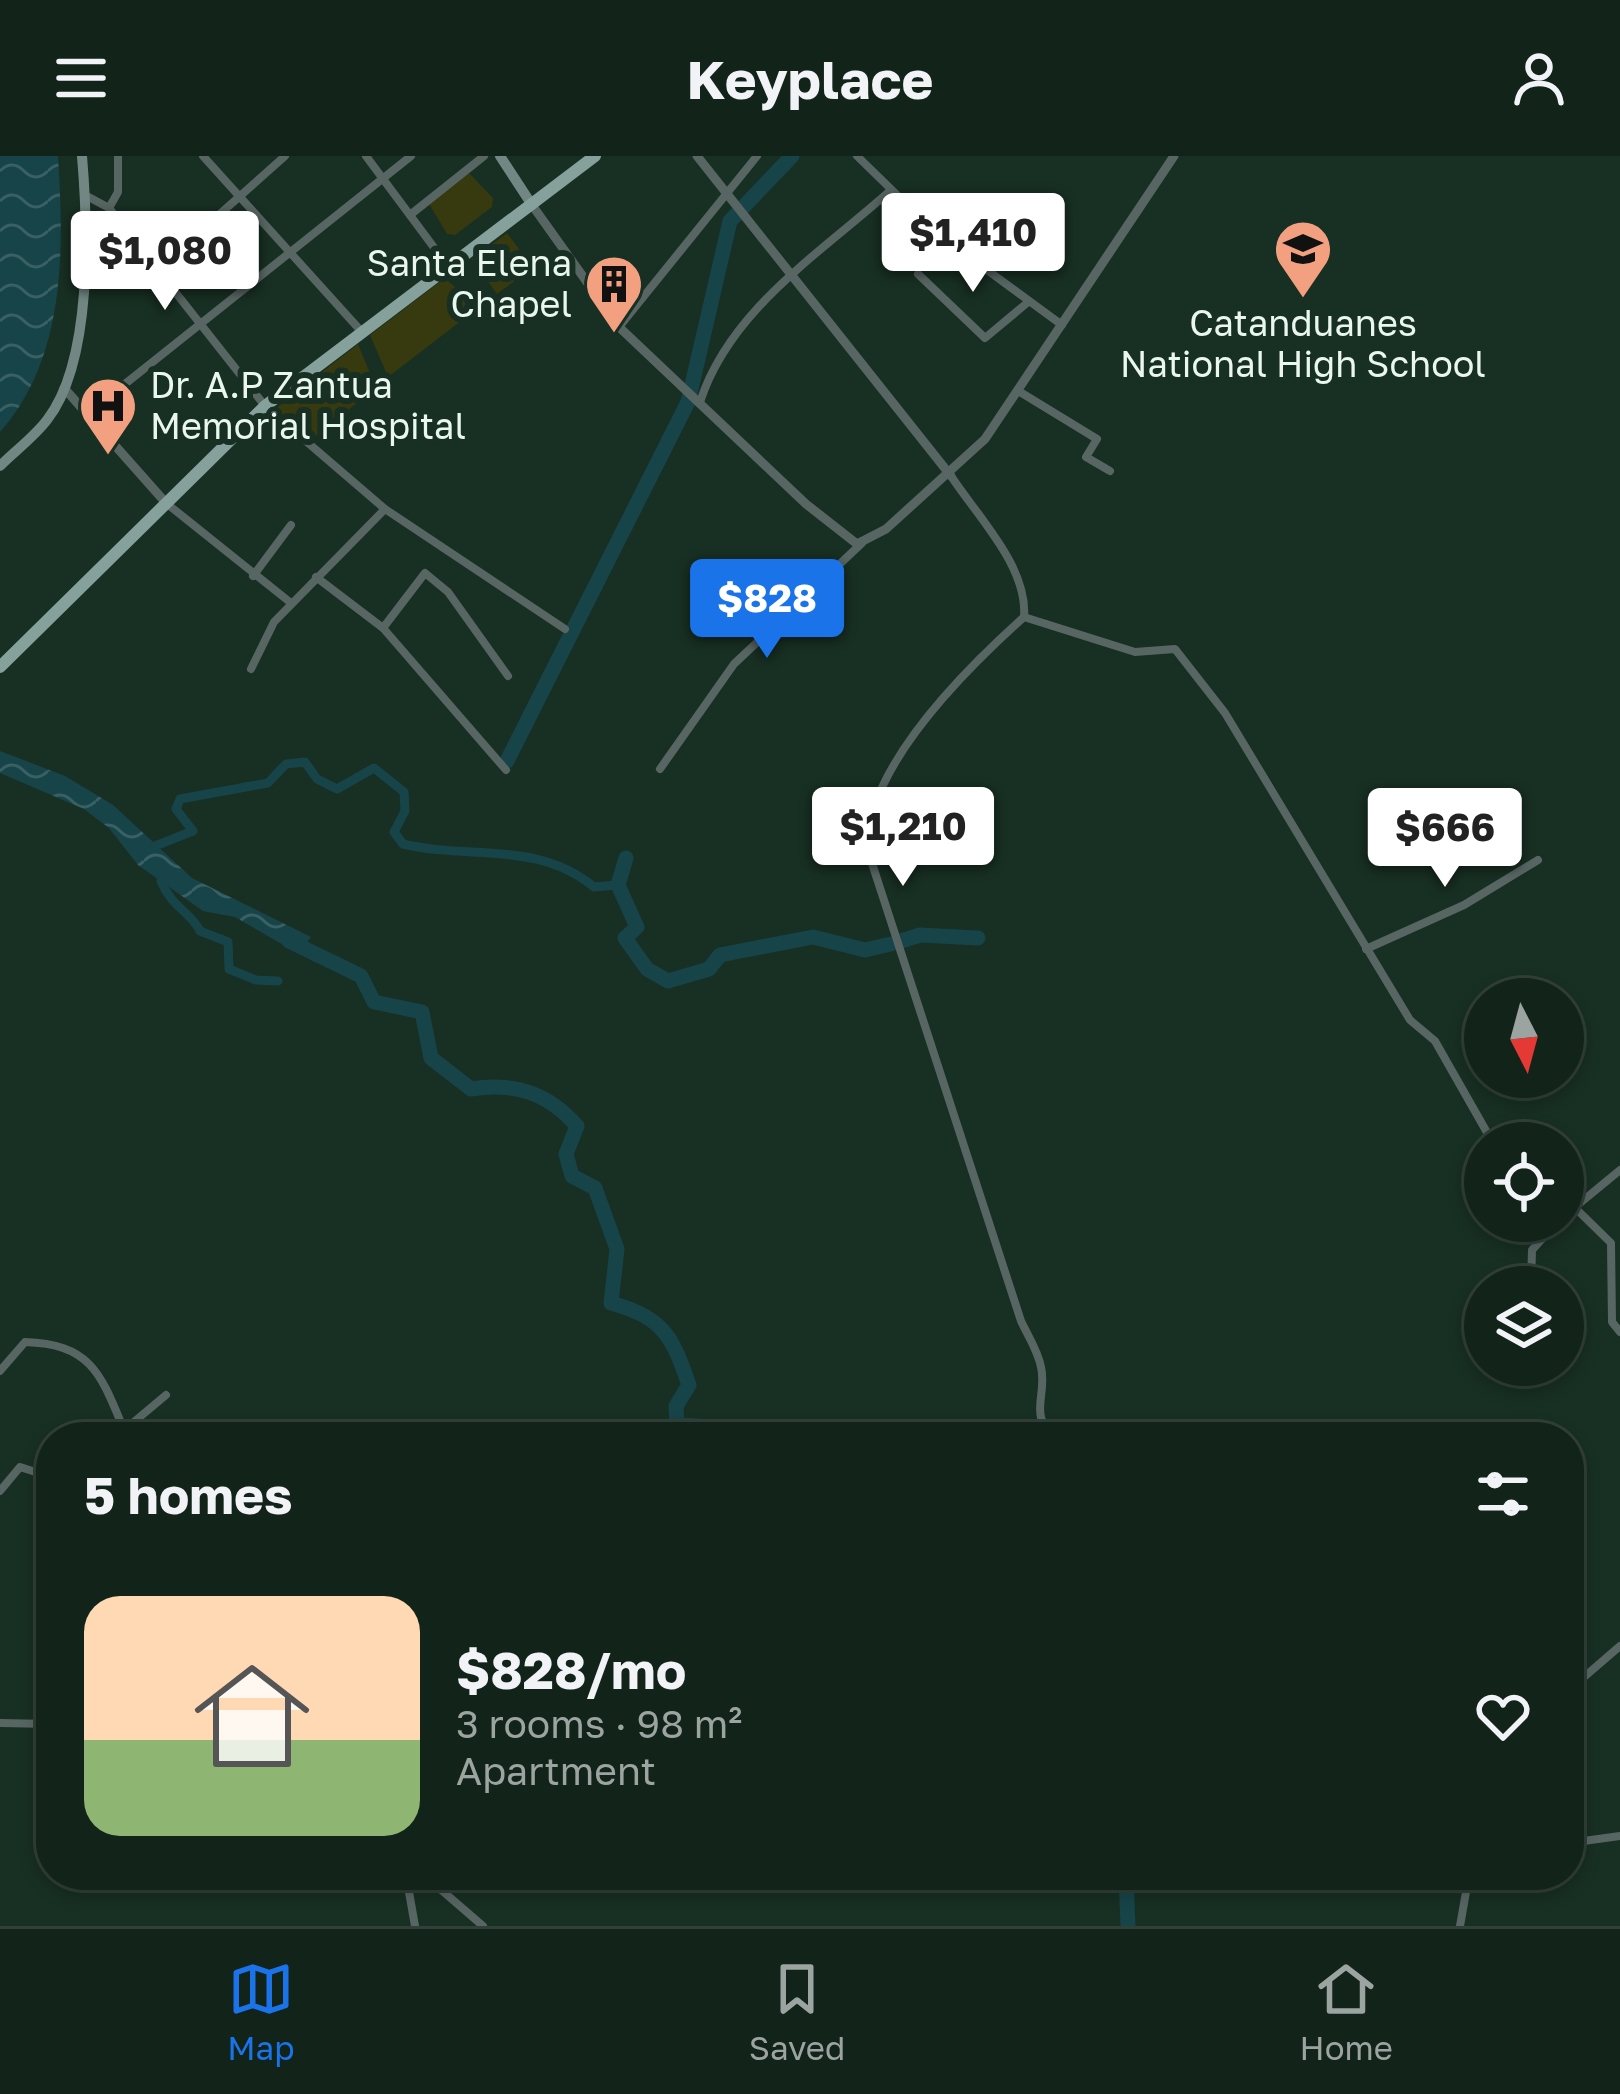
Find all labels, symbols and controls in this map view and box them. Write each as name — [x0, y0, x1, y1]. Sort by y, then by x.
icon: menu — [48, 45, 114, 111]
icon: person — [1506, 45, 1572, 111]
text: Keyplace — [687, 46, 933, 111]
pin: $1,410 — [875, 193, 1071, 295]
text: $1,410 — [909, 208, 1037, 255]
pin: $1,080 — [67, 211, 263, 313]
school or university icon: Catanduanes National High School — [1272, 218, 1334, 300]
text: $1,080 — [98, 226, 232, 273]
place label: Santa Elena Chapel — [367, 241, 572, 325]
building icon: Santa Elena Chapel — [583, 253, 645, 335]
place label: Catanduanes National High School — [1120, 301, 1486, 385]
place label: Dr. A.P Zantua Memorial Hospital — [150, 363, 466, 447]
hospital icon: Dr. A.P Zantua Memorial Hospital — [77, 375, 139, 457]
pin: $828 — [696, 559, 838, 661]
text: $828 — [717, 574, 817, 621]
pin: $1,210 — [805, 787, 1001, 889]
pin: $666 — [1374, 788, 1516, 890]
text: $1,210 — [839, 802, 967, 849]
text: $666 — [1395, 803, 1495, 850]
north arrow — [1464, 978, 1584, 1098]
map controls — [1464, 978, 1584, 1386]
button: locate — [1464, 1122, 1584, 1242]
button: layers — [1464, 1266, 1584, 1386]
icon: filters — [1470, 1461, 1536, 1527]
text: 5 homes — [84, 1464, 293, 1525]
text: $828/mo — [456, 1639, 686, 1700]
icon: home — [180, 1644, 324, 1788]
icon: heart — [1470, 1683, 1536, 1749]
text: 3 rooms · 98 m² — [456, 1700, 742, 1747]
text: Apartment — [456, 1747, 656, 1794]
tab: Map — [227, 1956, 295, 2067]
tab: Saved — [749, 1956, 845, 2067]
tab: Home — [1300, 1956, 1393, 2067]

